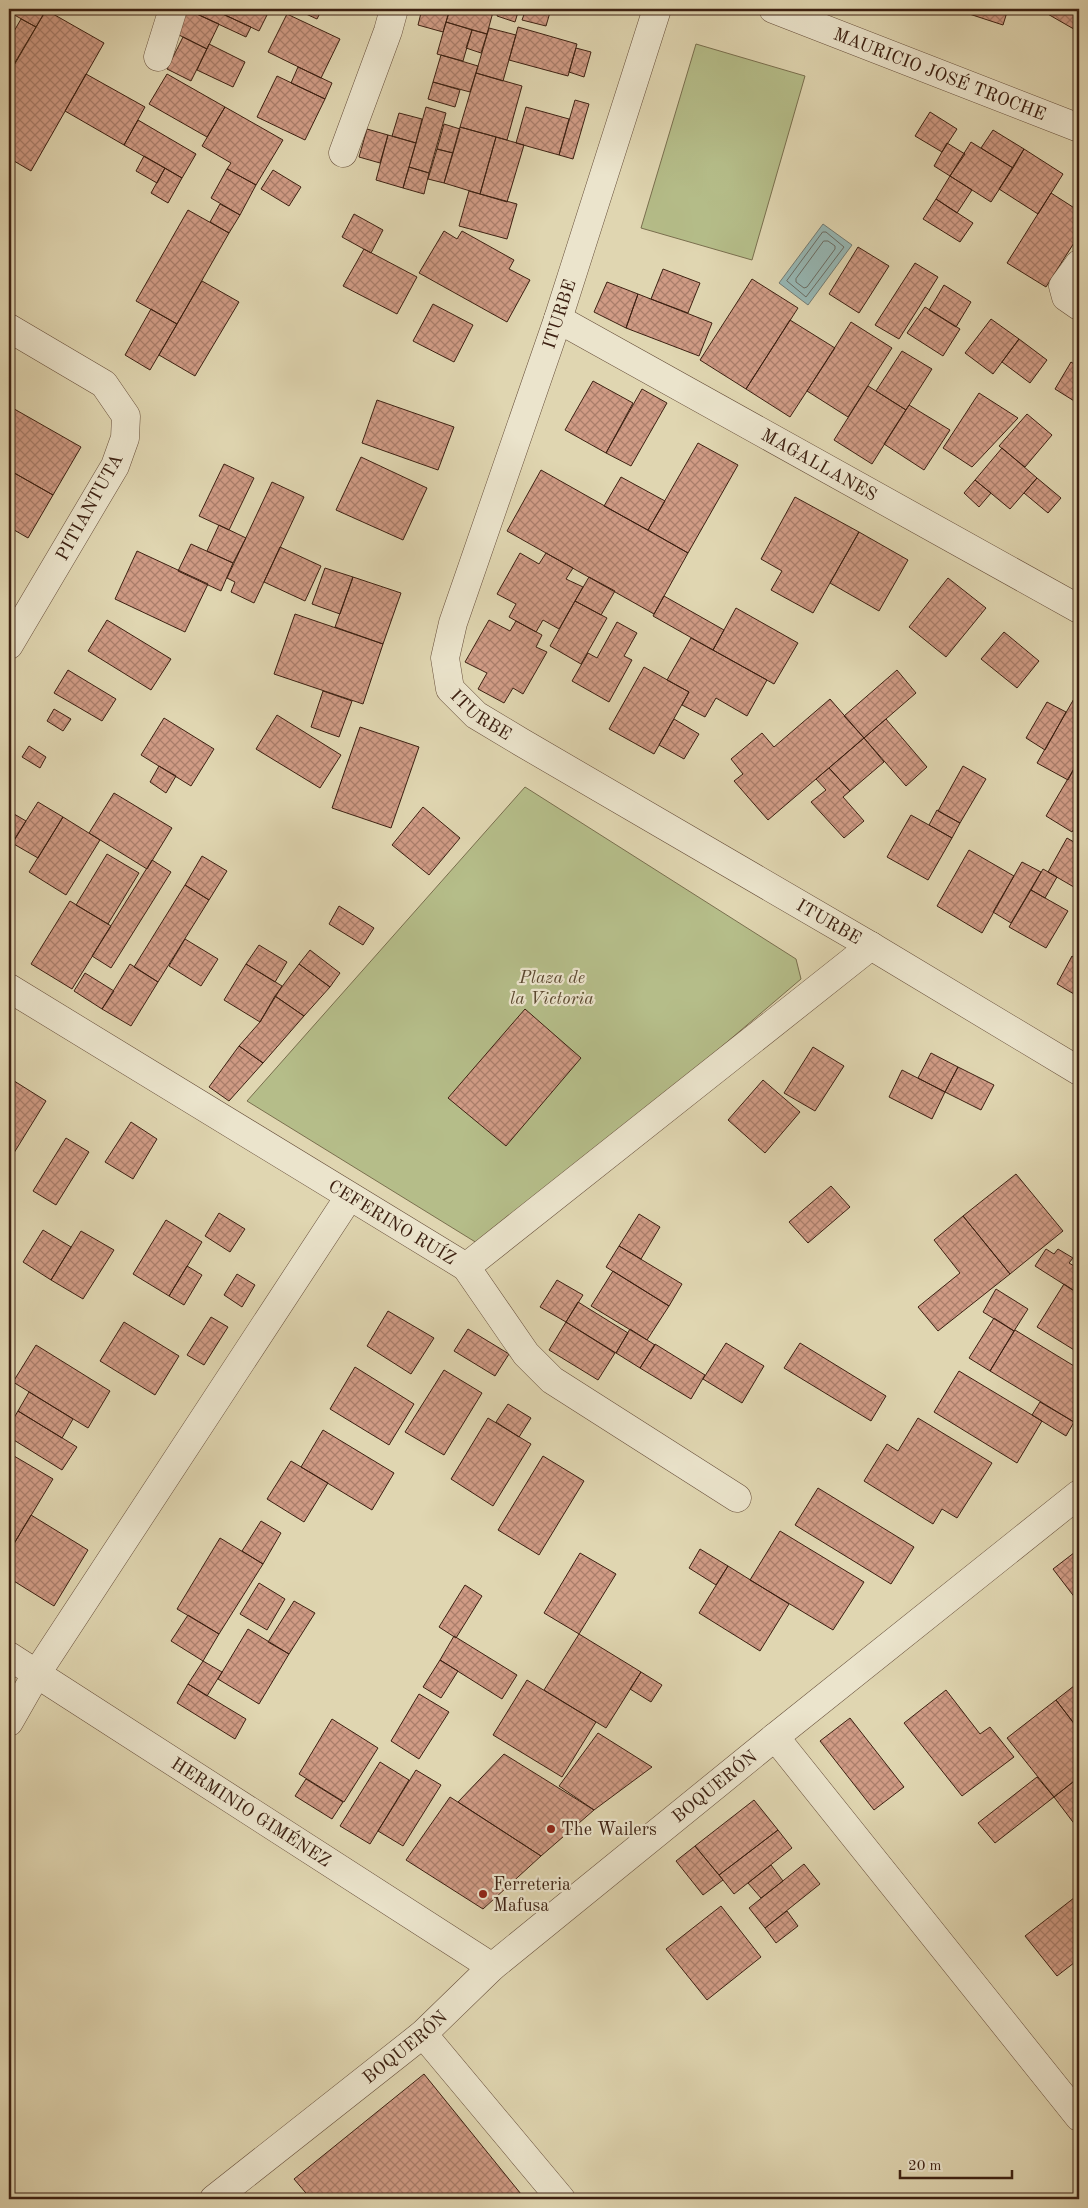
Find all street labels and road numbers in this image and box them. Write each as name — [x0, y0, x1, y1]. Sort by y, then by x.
street label: MAURICIO JOSÉ TROCHE — [831, 25, 1048, 124]
street label: ITURBE — [540, 277, 580, 351]
street label: MAGALLANES — [758, 426, 880, 505]
street label: PITIANTUTA — [53, 451, 127, 564]
street label: ITURBE — [446, 687, 514, 744]
street label: ITURBE — [793, 896, 864, 948]
street label: CEFERINO RUÍZ — [325, 1177, 459, 1268]
street label: BOQUERÓN — [669, 1747, 761, 1827]
street label: HERMINIO GIMÉNEZ — [168, 1755, 334, 1871]
street label: BOQUERÓN — [360, 2008, 451, 2088]

